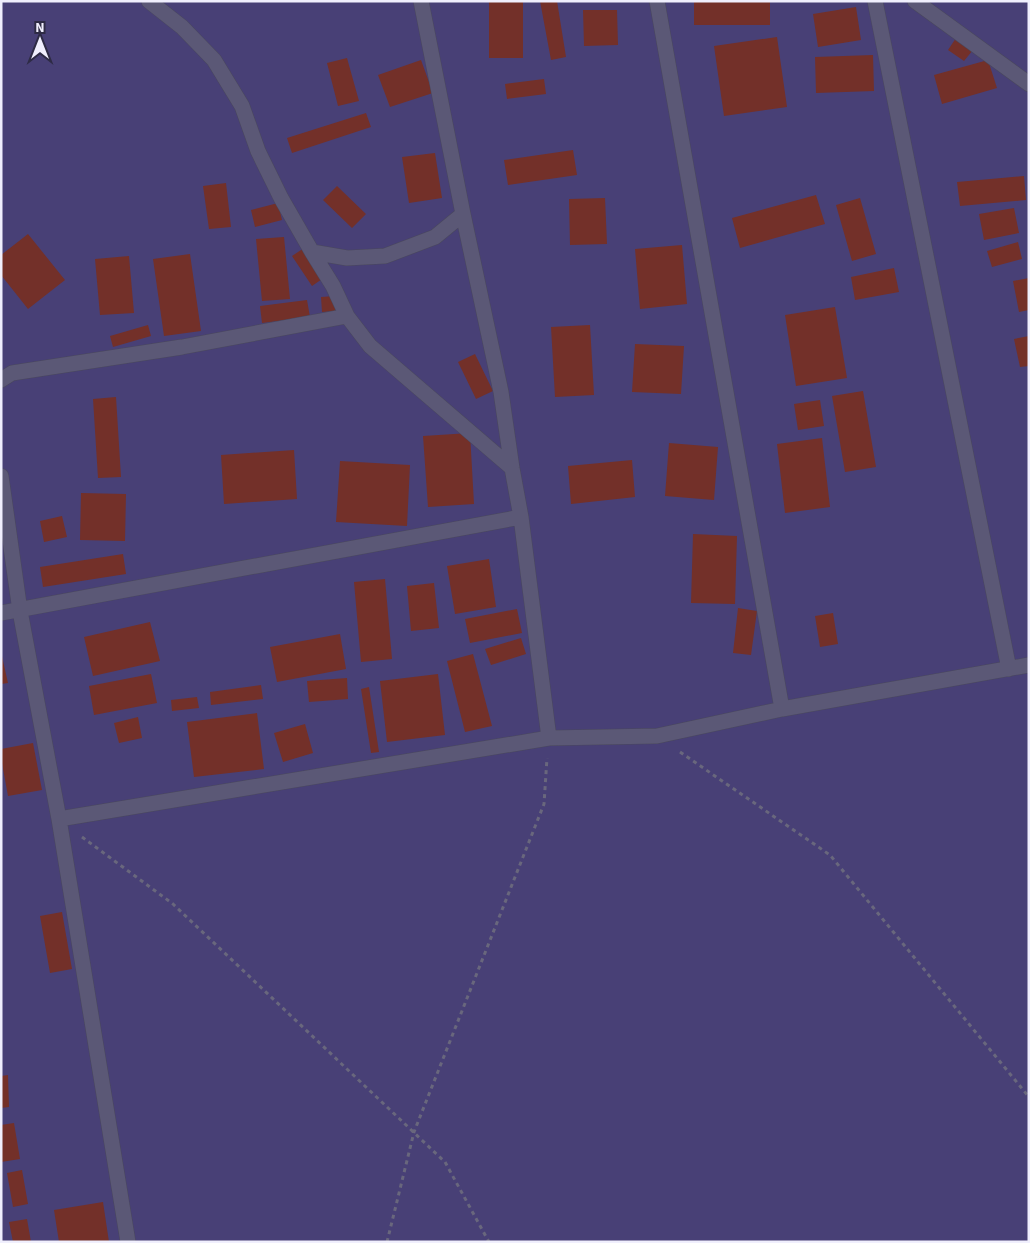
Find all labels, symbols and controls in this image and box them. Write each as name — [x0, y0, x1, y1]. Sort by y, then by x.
north arrow — [15, 15, 65, 65]
text: N — [35, 18, 45, 38]

